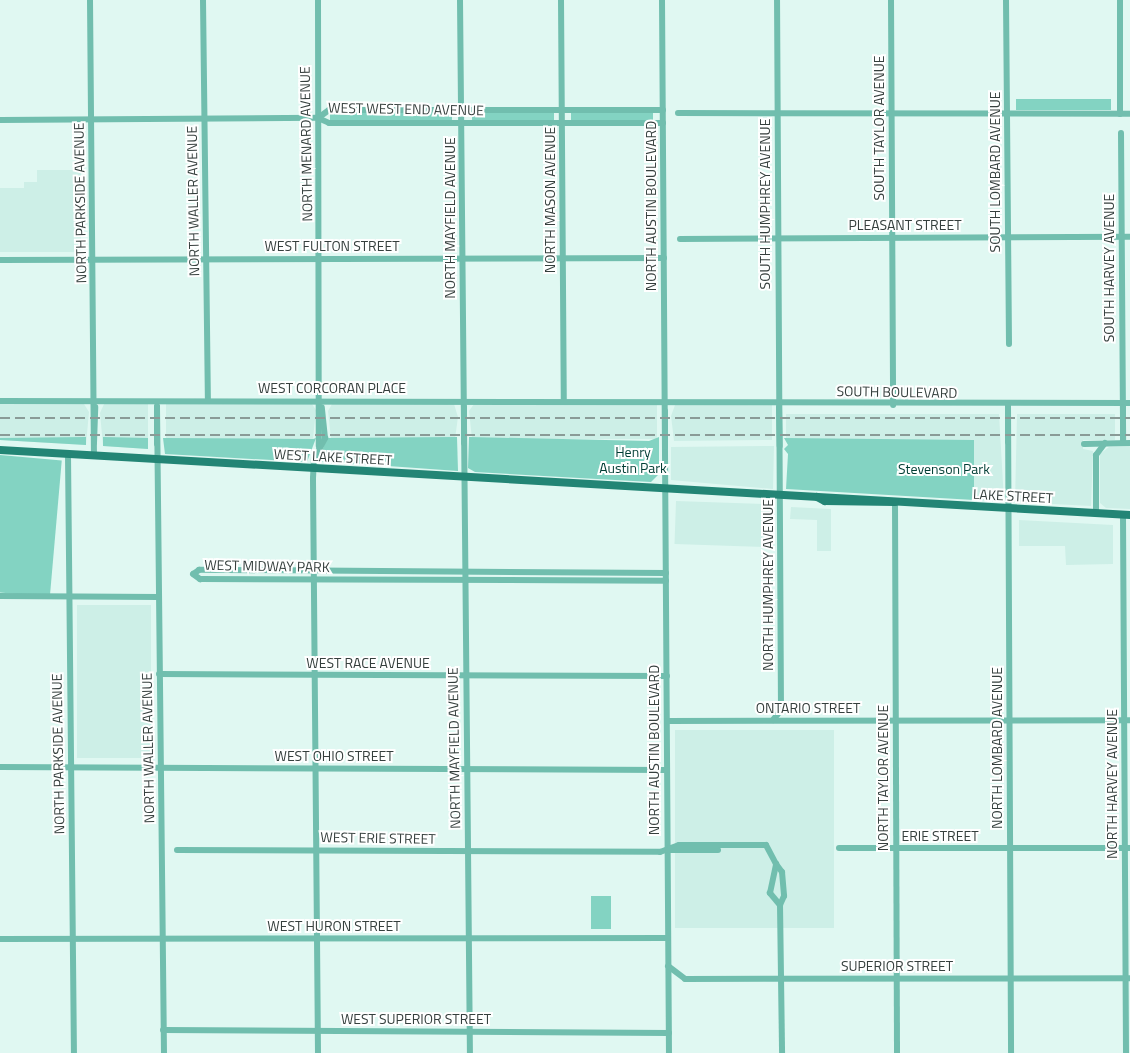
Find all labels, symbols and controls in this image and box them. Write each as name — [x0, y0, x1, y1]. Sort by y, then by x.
street label: SOUTH TAYLOR AVENUE — [871, 55, 887, 201]
street label: NORTH MENARD AVENUE — [296, 66, 316, 222]
street label: SOUTH LOMBARD AVENUE — [987, 92, 1003, 252]
street label: WEST WEST END AVENUE — [328, 99, 484, 119]
street label: SOUTH HUMPHREY AVENUE — [757, 119, 773, 289]
street label: NORTH AUSTIN BOULEVARD — [643, 121, 659, 291]
street label: NORTH PARKSIDE AVENUE — [70, 122, 90, 284]
street label: NORTH WALLER AVENUE — [183, 126, 203, 276]
street label: NORTH MASON AVENUE — [542, 127, 558, 273]
street label: NORTH MAYFIELD AVENUE — [442, 137, 458, 299]
street label: SOUTH HARVEY AVENUE — [1101, 194, 1117, 342]
street label: PLEASANT STREET — [848, 217, 962, 233]
street label: WEST FULTON STREET — [264, 238, 400, 254]
street label: WEST CORCORAN PLACE — [258, 380, 406, 396]
street label: SOUTH BOULEVARD — [836, 383, 958, 401]
park label: Henry Austin Park — [599, 444, 667, 477]
street label: WEST LAKE STREET — [273, 446, 393, 468]
park label: Stevenson Park — [898, 461, 990, 477]
street label: LAKE STREET — [972, 486, 1054, 506]
street label: NORTH HUMPHREY AVENUE — [760, 499, 776, 671]
street label: WEST MIDWAY PARK — [204, 557, 330, 575]
street label: WEST RACE AVENUE — [306, 655, 430, 671]
street label: NORTH AUSTIN BOULEVARD — [646, 665, 662, 835]
street label: NORTH MAYFIELD AVENUE — [444, 667, 464, 829]
street label: NORTH LOMBARD AVENUE — [989, 667, 1005, 829]
street label: NORTH PARKSIDE AVENUE — [48, 673, 68, 835]
street label: NORTH WALLER AVENUE — [138, 673, 158, 823]
street label: ONTARIO STREET — [756, 700, 860, 716]
street label: NORTH TAYLOR AVENUE — [875, 705, 891, 851]
street label: NORTH HARVEY AVENUE — [1104, 709, 1120, 859]
street label: WEST OHIO STREET — [274, 748, 394, 764]
street label: ERIE STREET — [901, 828, 979, 844]
street label: WEST ERIE STREET — [320, 829, 436, 847]
street label: WEST HURON STREET — [267, 918, 401, 934]
street label: SUPERIOR STREET — [841, 958, 953, 974]
street label: WEST SUPERIOR STREET — [341, 1011, 491, 1027]

